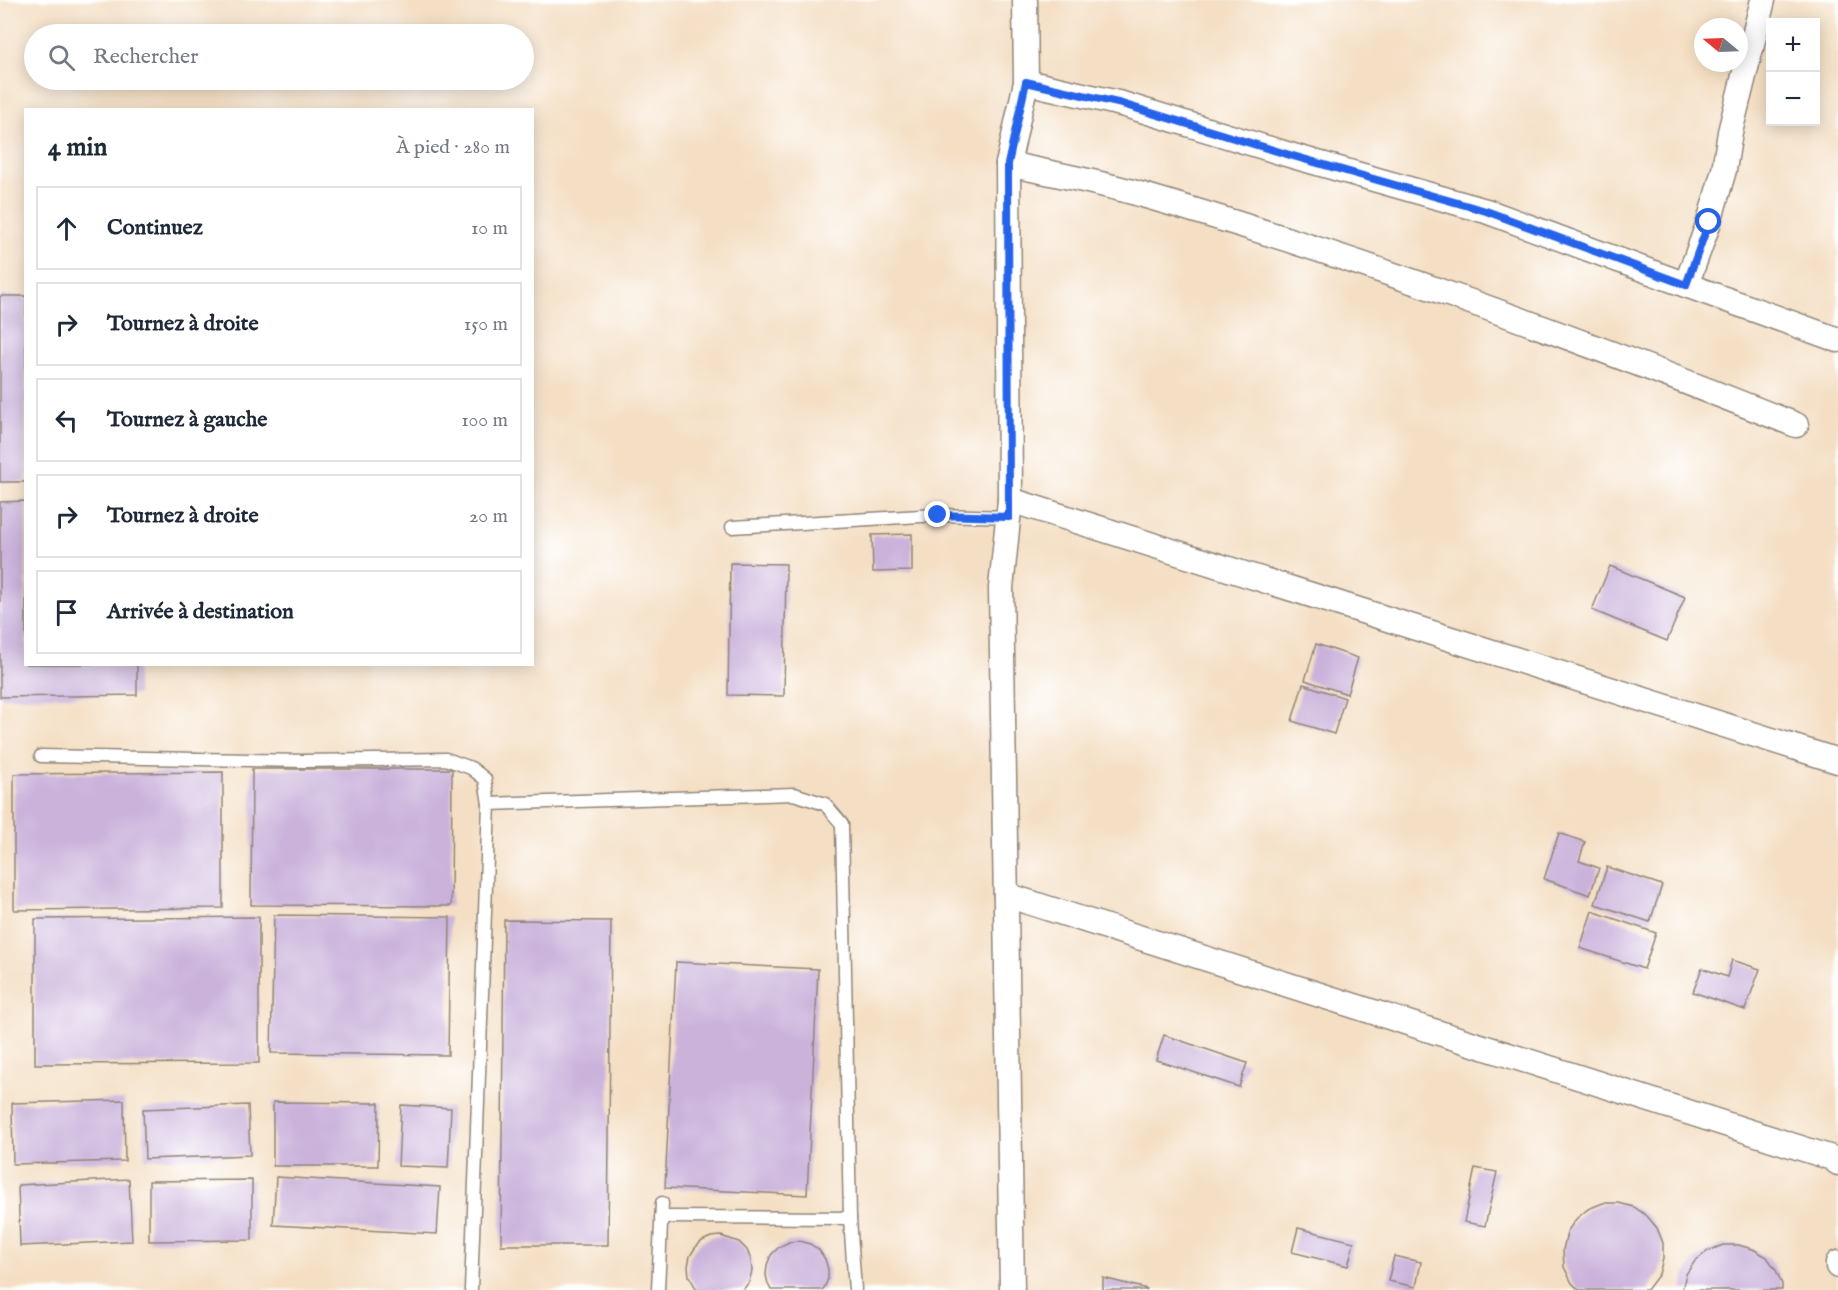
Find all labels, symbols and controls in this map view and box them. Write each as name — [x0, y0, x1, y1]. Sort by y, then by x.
north arrow — [1694, 18, 1748, 72]
map controls — [1766, 18, 1820, 126]
button: + — [1766, 18, 1820, 72]
search box — [24, 24, 534, 90]
icon: search — [45, 41, 78, 74]
text: Rechercher — [93, 43, 198, 71]
button: − — [1766, 72, 1820, 126]
text: 4 min — [48, 131, 107, 164]
text: À pied · 280 m — [396, 135, 510, 160]
route start — [1695, 208, 1721, 234]
icon: ahead — [50, 212, 83, 245]
text: Continuez — [107, 214, 203, 242]
text: 10 m — [471, 216, 508, 241]
icon: right — [50, 308, 83, 341]
text: Tournez à droite — [107, 310, 258, 338]
text: 150 m — [464, 312, 508, 337]
icon: left — [50, 404, 83, 437]
text: Tournez à gauche — [107, 406, 267, 434]
text: 100 m — [461, 408, 508, 433]
icon: right — [50, 500, 83, 533]
route end — [924, 501, 950, 527]
text: Tournez à droite — [107, 502, 258, 530]
text: 20 m — [469, 504, 508, 529]
icon: arrive — [50, 596, 83, 629]
text: Arrivée à destination — [107, 598, 294, 626]

